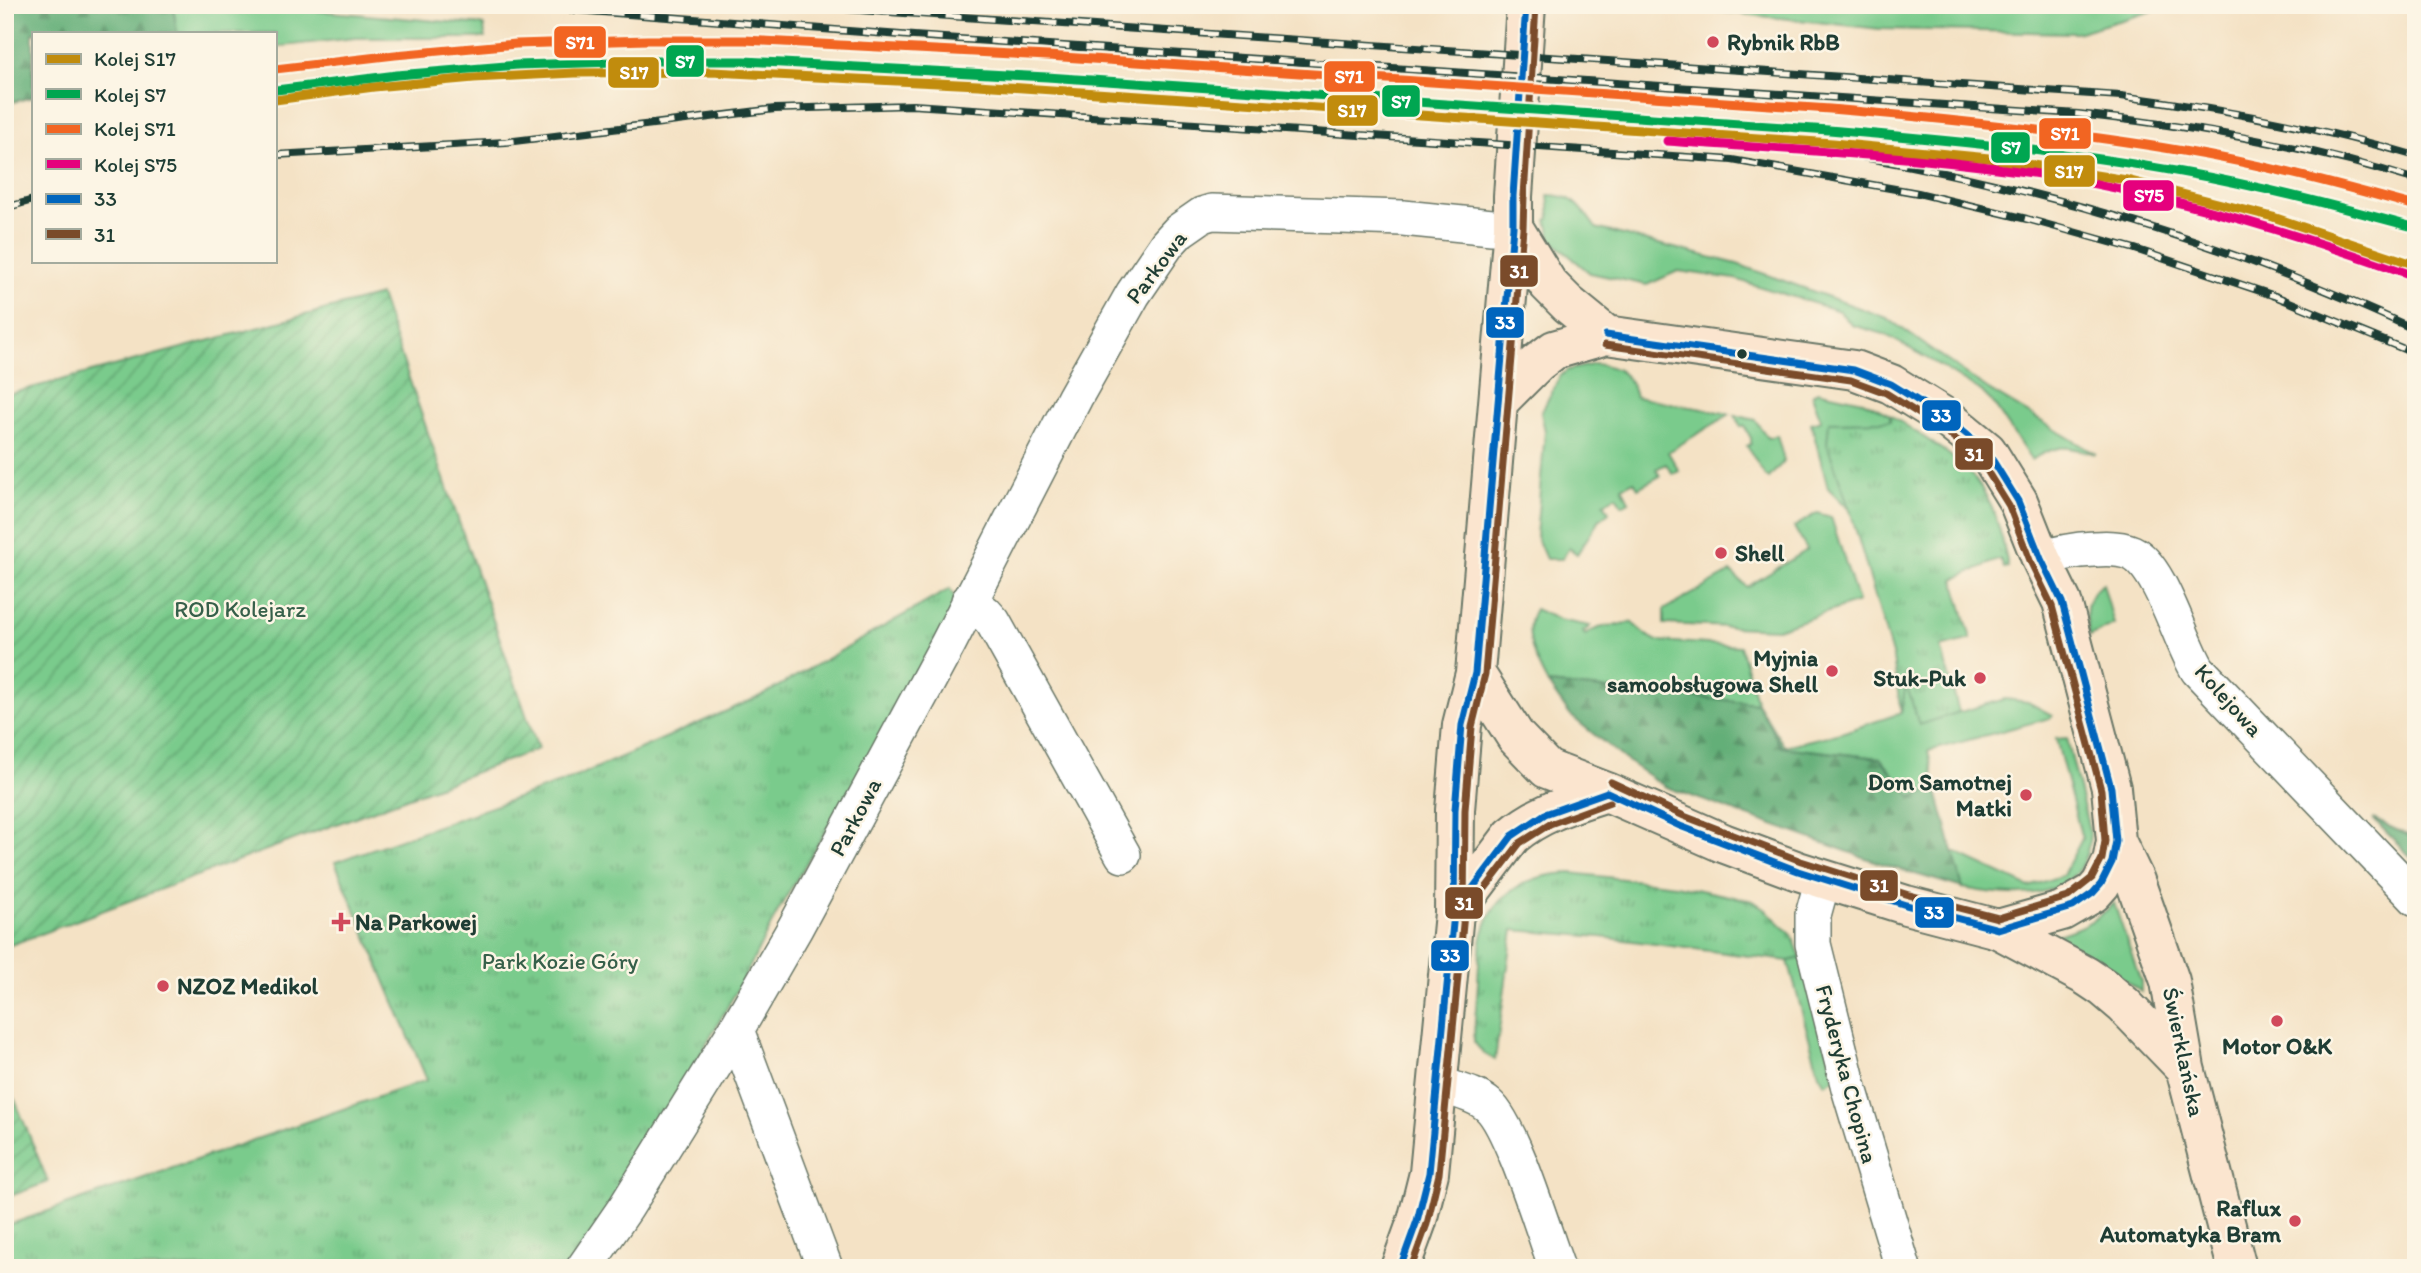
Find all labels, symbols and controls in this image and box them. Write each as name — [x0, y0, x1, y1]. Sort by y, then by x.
line badge: S71 — [553, 25, 607, 59]
place label: Rybnik RbB — [1727, 28, 1840, 56]
text: S71 — [566, 31, 595, 54]
legend — [32, 32, 276, 262]
marker: Rybnik RbB — [1705, 34, 1721, 50]
line badge: S7 — [665, 44, 705, 78]
text: Kolej S17 — [94, 46, 176, 71]
text: S7 — [675, 50, 696, 73]
line badge: S17 — [607, 56, 660, 89]
line badge: S71 — [1323, 60, 1376, 93]
text: S17 — [620, 61, 649, 84]
text: S71 — [1335, 65, 1364, 88]
text: Kolej S7 — [94, 82, 166, 107]
line badge: S7 — [1381, 84, 1421, 118]
text: S7 — [1391, 90, 1412, 113]
line badge: S17 — [1326, 94, 1379, 127]
text: S17 — [1338, 99, 1367, 122]
text: Kolej S71 — [94, 116, 176, 141]
line badge: S71 — [2038, 117, 2092, 150]
text: S71 — [2051, 122, 2080, 145]
line badge: S7 — [1990, 131, 2031, 164]
text: S7 — [2001, 136, 2022, 159]
text: Kolej S75 — [94, 152, 177, 177]
line badge: S17 — [2043, 154, 2096, 188]
text: S17 — [2055, 160, 2084, 183]
line badge: S75 — [2122, 179, 2175, 212]
text: S75 — [2134, 184, 2164, 207]
text: 33 — [94, 186, 117, 211]
text: 31 — [94, 222, 115, 247]
street label: Parkowa — [1119, 225, 1193, 309]
line badge: 31 — [1499, 254, 1539, 288]
text: 31 — [1509, 260, 1529, 283]
line badge: 33 — [1485, 306, 1525, 339]
text: 33 — [1495, 311, 1515, 334]
unlabelled marker — [1735, 347, 1749, 361]
line badge: 33 — [1921, 399, 1962, 432]
text: 33 — [1931, 404, 1951, 427]
line badge: 31 — [1954, 437, 1994, 471]
text: 31 — [1964, 443, 1984, 466]
place label: Shell — [1735, 539, 1785, 567]
marker: Shell — [1713, 545, 1729, 561]
park label: ROD Kolejarz — [174, 595, 306, 623]
place label: Myjnia samoobsługowa Shell — [1607, 644, 1819, 698]
street label: Kolejowa — [2189, 658, 2269, 742]
marker: Myjnia samoobsługowa Shell — [1824, 663, 1840, 679]
place label: Stuk-Puk — [1873, 664, 1967, 692]
marker: Stuk-Puk — [1972, 670, 1988, 686]
place label: Dom Samotnej Matki — [1868, 768, 2012, 822]
street label: Parkowa — [823, 773, 887, 861]
marker: Dom Samotnej Matki — [2018, 787, 2034, 803]
line badge: 31 — [1859, 869, 1899, 902]
text: 31 — [1869, 874, 1889, 897]
line badge: 31 — [1444, 886, 1484, 920]
text: 31 — [1454, 892, 1474, 915]
line badge: 33 — [1914, 896, 1955, 929]
text: 33 — [1924, 901, 1944, 924]
place label: Na Parkowej — [355, 908, 477, 936]
marker: Na Parkowej — [333, 914, 349, 930]
line badge: 33 — [1430, 939, 1470, 972]
text: 33 — [1440, 944, 1460, 967]
park label: Park Kozie Góry — [482, 947, 639, 975]
place label: NZOZ Medikol — [177, 972, 319, 1000]
marker: NZOZ Medikol — [155, 978, 171, 994]
street label: Fryderyka Chopina — [1810, 982, 1884, 1166]
street label: Świerklańska — [2157, 985, 2211, 1119]
marker: Motor O&K — [2269, 1013, 2285, 1029]
place label: Motor O&K — [2222, 1032, 2332, 1060]
place label: Raflux Automatyka Bram — [2099, 1194, 2282, 1248]
marker: Raflux Automatyka Bram — [2287, 1213, 2303, 1229]

